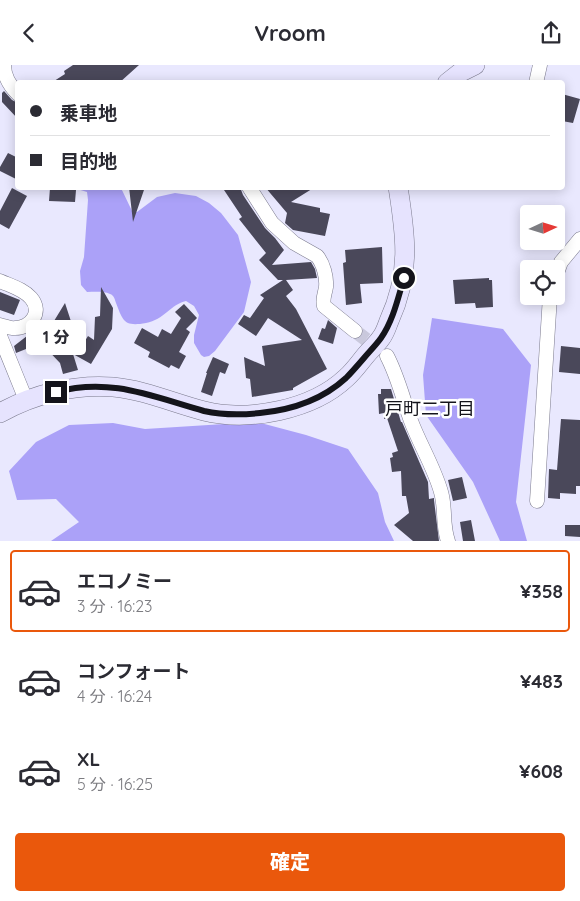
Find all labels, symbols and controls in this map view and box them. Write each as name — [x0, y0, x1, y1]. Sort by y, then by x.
icon: back — [15, 19, 43, 47]
text: Vroom — [254, 19, 326, 47]
icon: share — [537, 19, 565, 47]
text: 乗車地 — [60, 101, 117, 125]
text: 目的地 — [60, 149, 117, 173]
north arrow — [520, 205, 565, 250]
map controls — [520, 205, 565, 305]
button: locate — [520, 260, 565, 305]
route start — [393, 267, 415, 289]
callout: 1 分 — [26, 320, 86, 355]
text: 1 分 — [43, 327, 69, 347]
route end — [45, 381, 67, 403]
district label: 戸町二丁目 — [385, 397, 475, 420]
icon: car — [17, 569, 62, 614]
text: エコノミー — [77, 569, 172, 593]
text: ¥358 — [520, 579, 563, 603]
text: 3 分 · 16:23 — [77, 596, 152, 616]
icon: car — [17, 659, 62, 704]
text: コンフォート — [77, 659, 190, 683]
text: ¥483 — [520, 669, 563, 693]
text: 4 分 · 16:24 — [77, 686, 152, 706]
text: XL — [77, 747, 100, 771]
icon: car — [17, 749, 62, 794]
text: ¥608 — [519, 759, 563, 783]
text: 5 分 · 16:25 — [77, 774, 153, 794]
button: 確定 — [15, 833, 565, 891]

